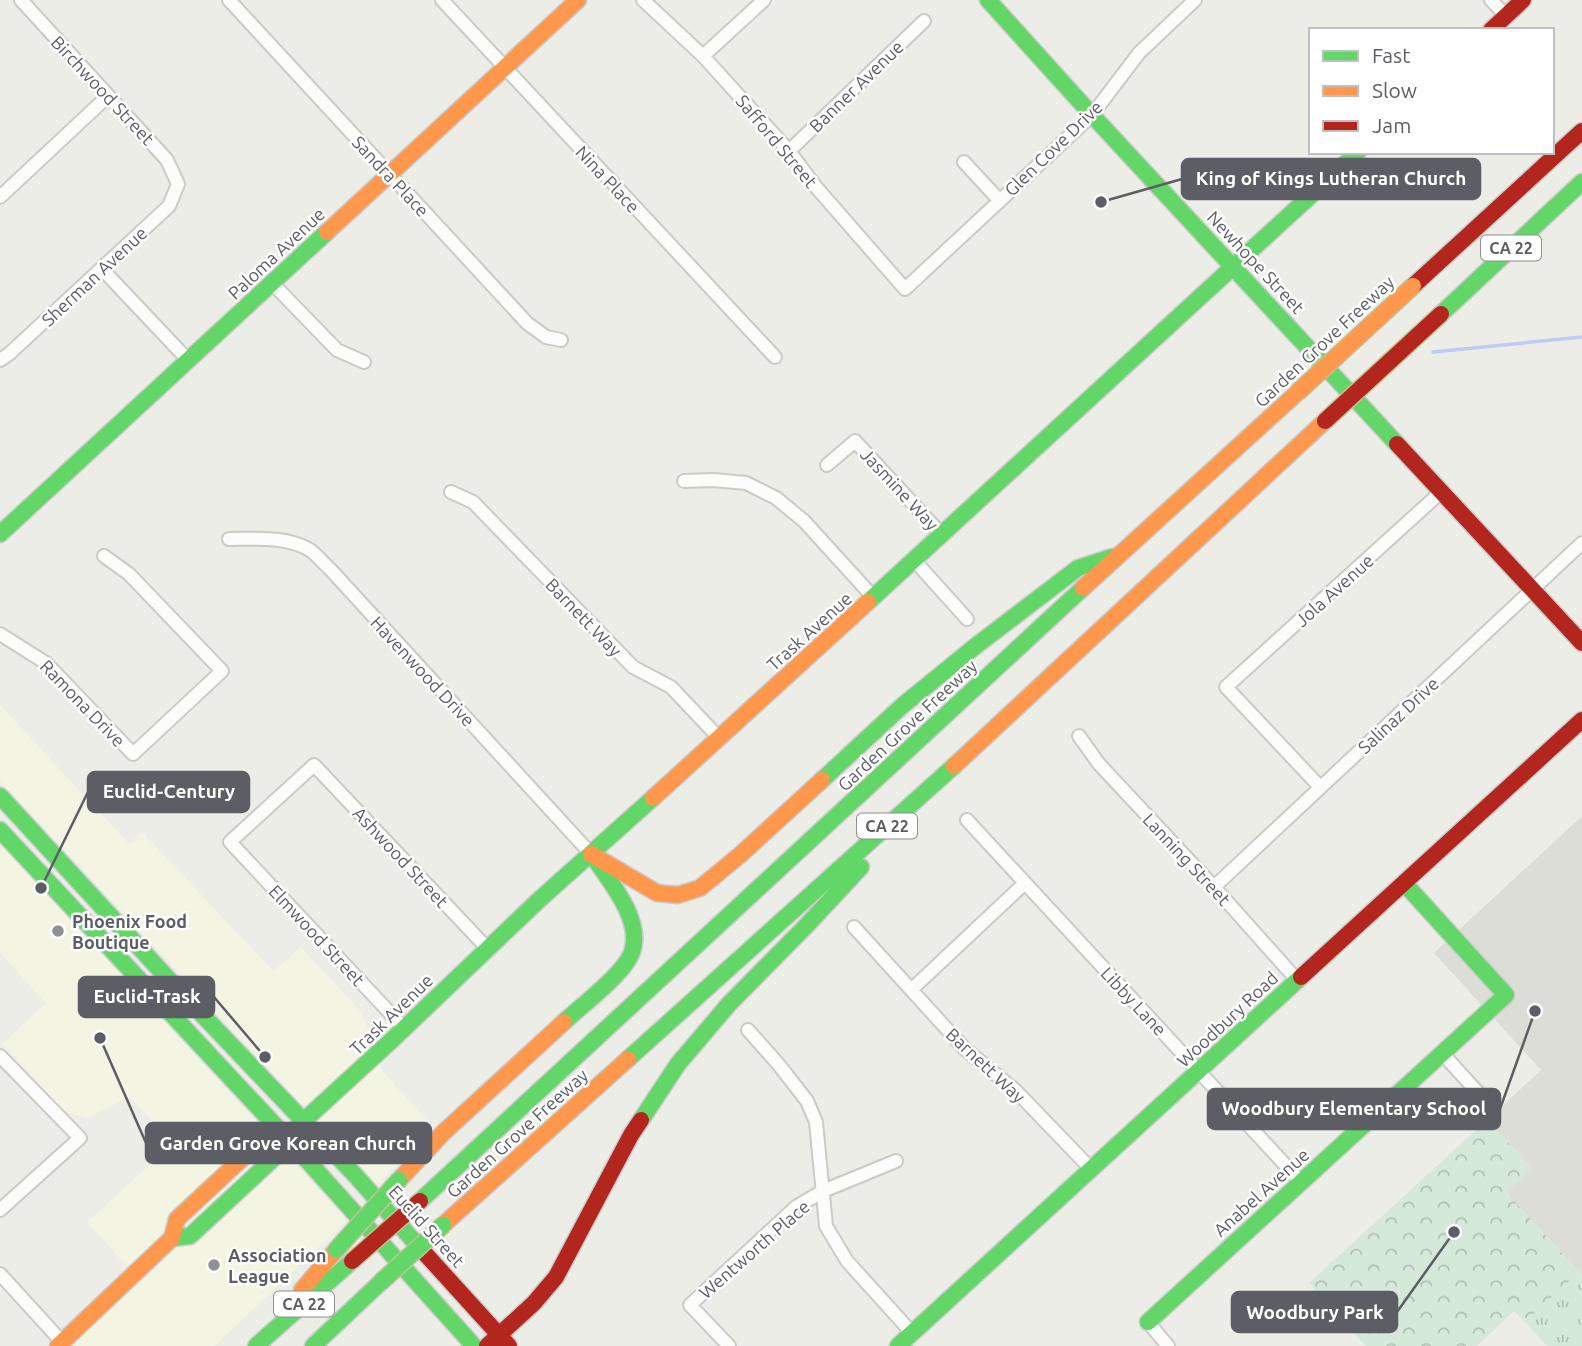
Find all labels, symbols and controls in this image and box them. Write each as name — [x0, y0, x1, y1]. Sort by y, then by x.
legend — [1309, 28, 1554, 154]
street label: Birchwood Street — [48, 32, 158, 148]
street label: Banner Avenue — [805, 36, 907, 136]
text: Fast — [1372, 43, 1410, 67]
text: Slow — [1372, 78, 1417, 102]
street label: Safford Street — [732, 91, 822, 191]
street label: Glen Cove Drive — [1000, 96, 1106, 200]
text: Jam — [1372, 113, 1411, 137]
street label: Sandra Place — [349, 132, 433, 220]
street label: Nina Place — [572, 141, 644, 217]
callout: King of Kings Lutheran Church — [1182, 159, 1480, 199]
text: King of Kings Lutheran Church — [1196, 167, 1466, 189]
street label: Paloma Avenue — [224, 203, 328, 303]
street label: Newhope Street — [1204, 207, 1308, 317]
street label: Sherman Avenue — [37, 222, 151, 330]
road number: CA 22 — [1481, 236, 1541, 260]
street label: Garden Grove Freeway — [1250, 271, 1398, 411]
street label: Jasmine Way — [857, 444, 943, 534]
street label: Jola Avenue — [1291, 550, 1377, 630]
street label: Barnett Way — [542, 574, 626, 660]
street label: Trask Avenue — [763, 588, 855, 674]
street label: Havenwood Drive — [367, 612, 479, 730]
street label: Garden Grove Freeway — [833, 655, 981, 795]
street label: Ramona Drive — [37, 656, 129, 750]
street label: Salinaz Drive — [1354, 673, 1442, 757]
callout: Euclid-Century — [88, 772, 249, 812]
text: Euclid-Century — [103, 780, 235, 802]
street label: Ashwood Street — [349, 803, 453, 911]
street label: Lanning Street — [1139, 809, 1235, 909]
road number: CA 22 — [857, 814, 917, 838]
street label: Elmwood Street — [265, 881, 369, 989]
place label: Phoenix Food Boutique — [72, 911, 187, 952]
marker: Phoenix Food Boutique — [50, 923, 66, 939]
street label: Libby Lane — [1097, 963, 1171, 1039]
street label: Woodbury Road — [1173, 967, 1281, 1071]
street label: Trask Avenue — [346, 970, 436, 1058]
callout: Euclid-Trask — [79, 977, 214, 1017]
text: Euclid-Trask — [93, 985, 201, 1007]
street label: Barnett Way — [943, 1024, 1030, 1107]
street label: Garden Grove Freeway — [442, 1064, 592, 1202]
callout: Woodbury Elementary School — [1208, 1089, 1500, 1129]
text: Woodbury Elementary School — [1222, 1097, 1487, 1119]
callout: Garden Grove Korean Church — [146, 1123, 431, 1163]
text: Garden Grove Korean Church — [160, 1132, 416, 1154]
street label: Anabel Avenue — [1209, 1144, 1313, 1240]
street label: Euclid Street — [385, 1181, 469, 1271]
street label: Wentworth Place — [695, 1196, 813, 1302]
place label: Association League — [228, 1245, 326, 1286]
marker: Association League — [206, 1257, 222, 1273]
road number: CA 22 — [274, 1292, 334, 1316]
callout: Woodbury Park — [1232, 1292, 1397, 1332]
text: Woodbury Park — [1246, 1301, 1384, 1323]

